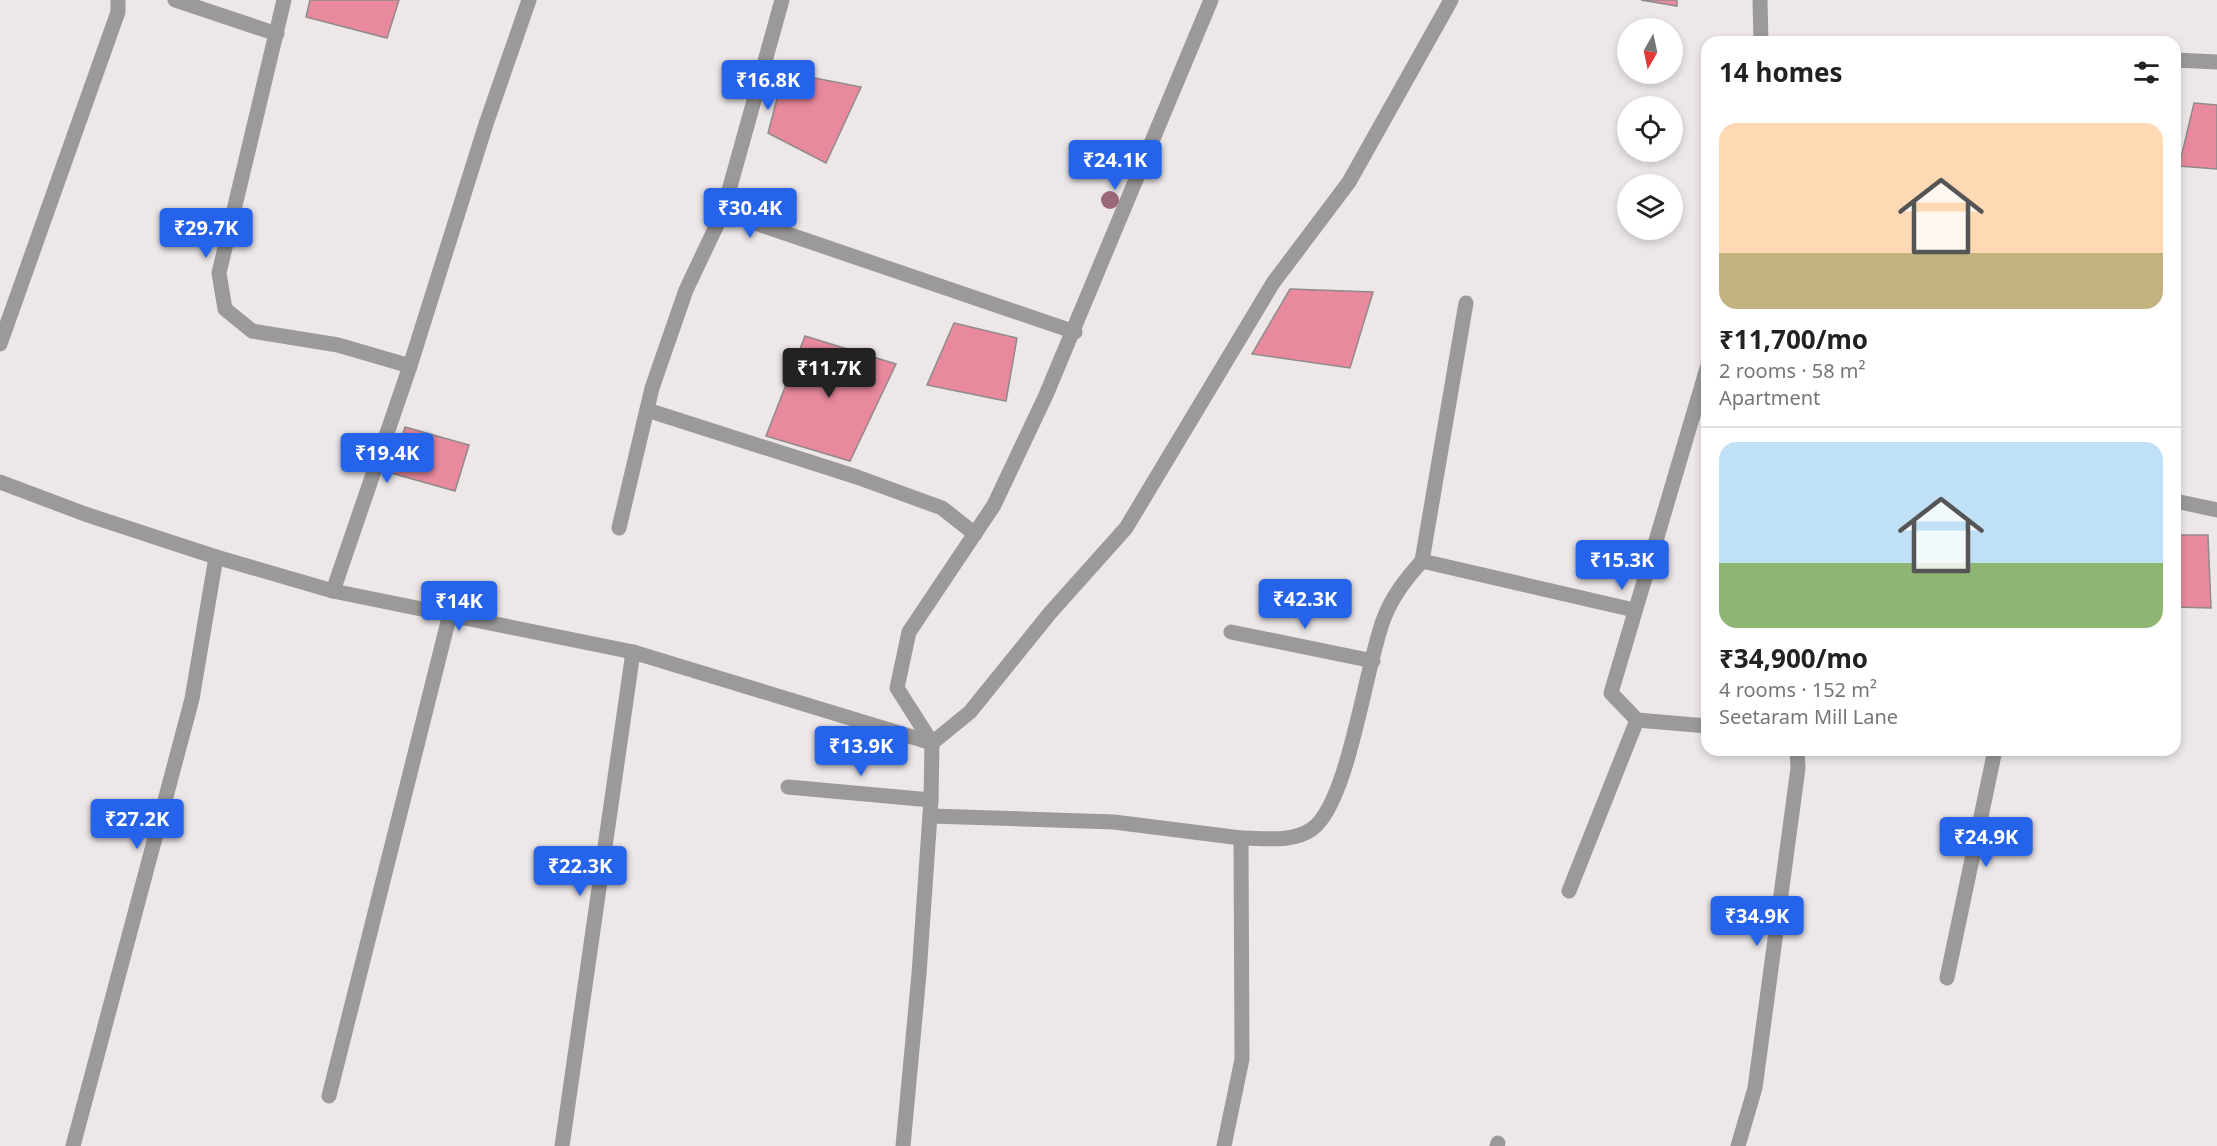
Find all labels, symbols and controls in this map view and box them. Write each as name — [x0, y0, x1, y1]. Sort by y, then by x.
north arrow — [1617, 18, 1683, 84]
map controls — [1617, 18, 1683, 240]
text: 14 homes — [1719, 54, 1843, 90]
icon: filters — [2130, 56, 2163, 89]
pin: ₹16.8K — [719, 60, 817, 111]
text: ₹16.8K — [736, 66, 800, 93]
button: locate — [1617, 96, 1683, 162]
pin: ₹24.1K — [1066, 140, 1164, 191]
text: ₹24.1K — [1083, 146, 1147, 173]
icon: home — [1887, 162, 1995, 270]
button: layers — [1617, 174, 1683, 240]
pin: ₹30.4K — [701, 188, 799, 239]
text: ₹30.4K — [718, 194, 782, 221]
pin: ₹29.7K — [157, 208, 255, 259]
text: ₹29.7K — [174, 214, 238, 241]
text: ₹11,700/mo — [1719, 321, 1868, 357]
pin: ₹11.7K — [780, 348, 878, 399]
text: ₹11.7K — [797, 354, 861, 381]
text: 2 rooms · 58 m² — [1719, 357, 1866, 384]
text: Apartment — [1719, 384, 1820, 411]
pin: ₹19.4K — [338, 433, 436, 484]
text: ₹19.4K — [355, 439, 419, 466]
icon: home — [1887, 481, 1995, 589]
pin: ₹15.3K — [1573, 540, 1671, 591]
text: ₹15.3K — [1590, 546, 1654, 573]
pin: ₹42.3K — [1256, 579, 1354, 630]
pin: ₹14K — [423, 581, 495, 632]
text: ₹42.3K — [1273, 585, 1337, 612]
text: ₹14K — [435, 587, 483, 614]
text: ₹34,900/mo — [1719, 640, 1868, 676]
text: 4 rooms · 152 m² — [1719, 676, 1877, 703]
text: Seetaram Mill Lane — [1719, 703, 1898, 730]
pin: ₹13.9K — [812, 726, 910, 777]
text: ₹13.9K — [829, 732, 893, 759]
pin: ₹27.2K — [88, 799, 186, 850]
text: ₹27.2K — [105, 805, 169, 832]
pin: ₹24.9K — [1937, 817, 2035, 868]
text: ₹24.9K — [1954, 823, 2018, 850]
pin: ₹22.3K — [531, 846, 629, 897]
text: ₹22.3K — [548, 852, 612, 879]
pin: ₹34.9K — [1708, 896, 1806, 947]
text: ₹34.9K — [1725, 902, 1789, 929]

